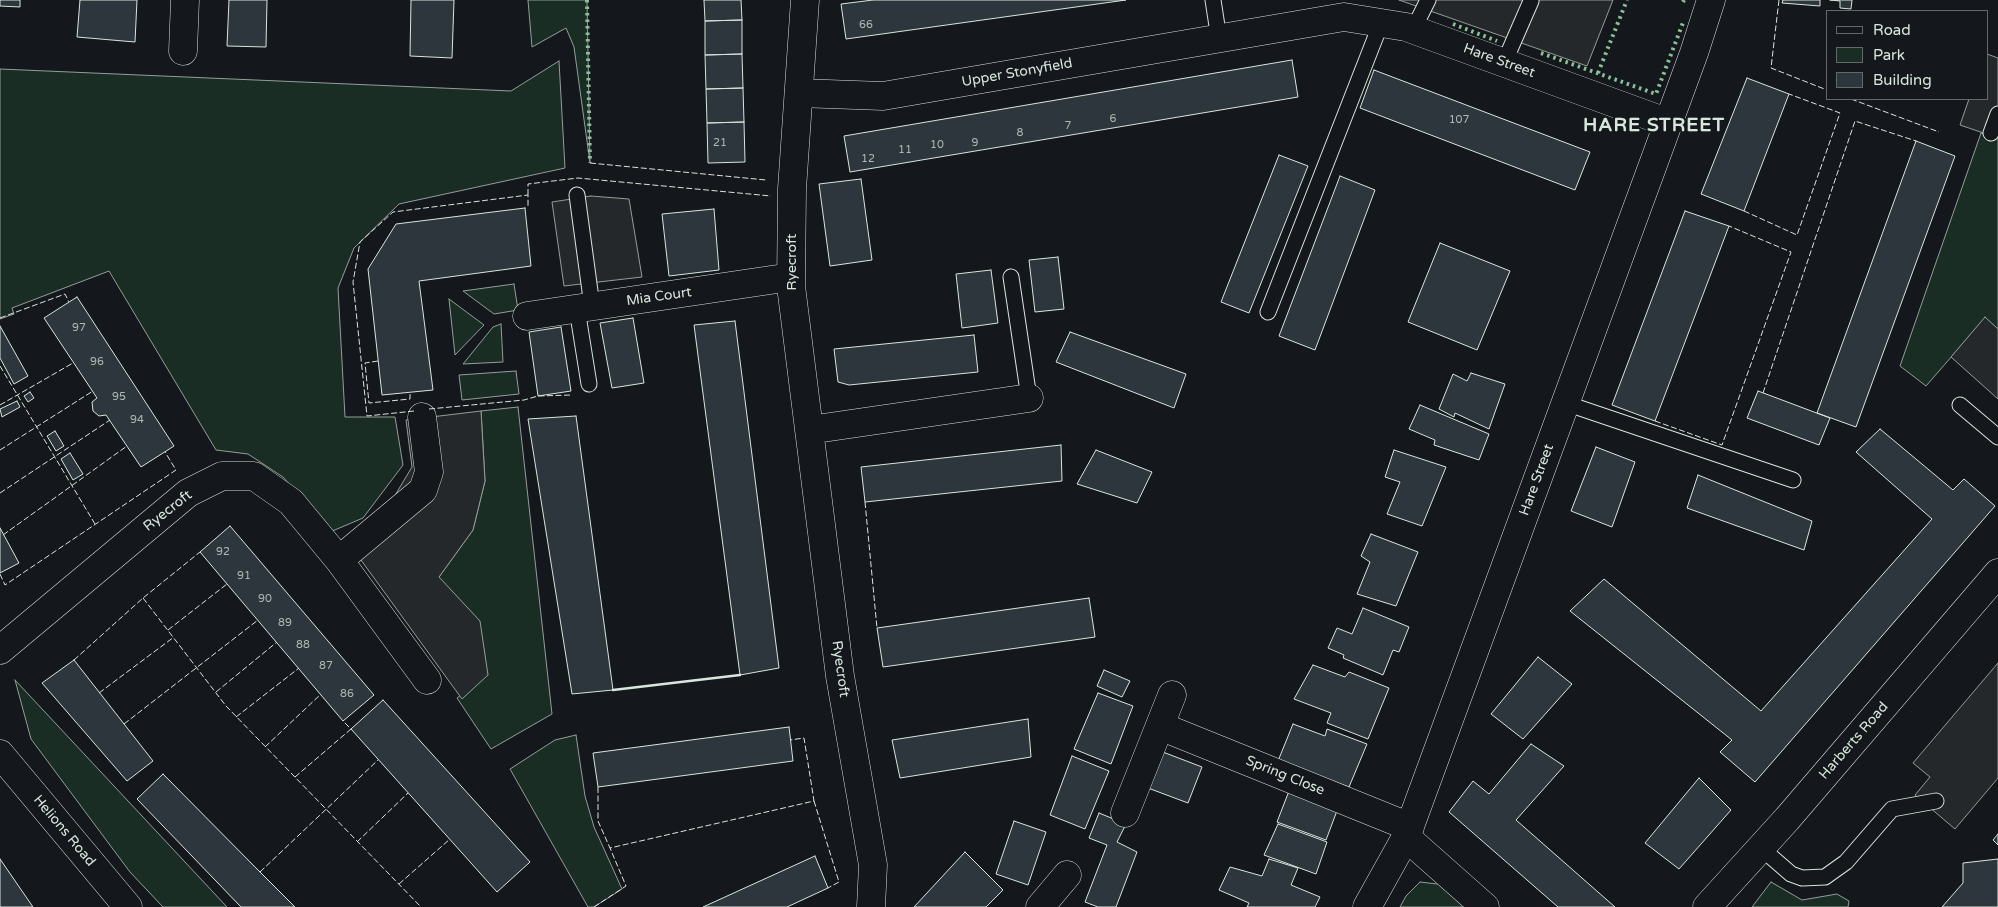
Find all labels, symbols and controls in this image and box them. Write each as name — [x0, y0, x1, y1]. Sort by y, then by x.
legend — [1826, 10, 1988, 100]
house number: 66 — [859, 18, 873, 32]
text: Road — [1873, 21, 1911, 39]
street label: Hare Street — [1461, 40, 1537, 82]
text: Park — [1873, 46, 1905, 64]
street label: Upper Stonyfield — [960, 55, 1074, 91]
text: Building — [1873, 71, 1932, 89]
house number: 6 — [1110, 112, 1116, 126]
house number: 107 — [1449, 113, 1469, 127]
district label: HARE STREET — [1582, 115, 1726, 137]
house number: 7 — [1065, 119, 1071, 133]
house number: 8 — [1017, 126, 1023, 140]
house number: 21 — [713, 136, 727, 150]
house number: 9 — [972, 136, 978, 150]
house number: 10 — [930, 138, 944, 152]
house number: 11 — [898, 143, 912, 157]
house number: 12 — [861, 152, 875, 166]
street label: Ryecroft — [784, 234, 800, 290]
street label: Mia Court — [625, 284, 693, 310]
house number: 97 — [72, 321, 86, 335]
house number: 96 — [90, 355, 104, 369]
house number: 95 — [112, 390, 126, 404]
house number: 94 — [130, 413, 144, 427]
street label: Hare Street — [1516, 442, 1558, 518]
street label: Ryecroft — [140, 487, 196, 535]
house number: 92 — [216, 545, 230, 559]
house number: 91 — [237, 569, 251, 583]
house number: 90 — [258, 592, 272, 606]
house number: 89 — [278, 616, 292, 630]
house number: 88 — [296, 638, 310, 652]
street label: Ryecroft — [828, 640, 852, 698]
house number: 87 — [319, 659, 333, 673]
house number: 86 — [340, 687, 354, 701]
street label: Harberts Road — [1816, 699, 1892, 783]
street label: Spring Close — [1243, 753, 1327, 799]
street label: Helions Road — [29, 792, 99, 870]

